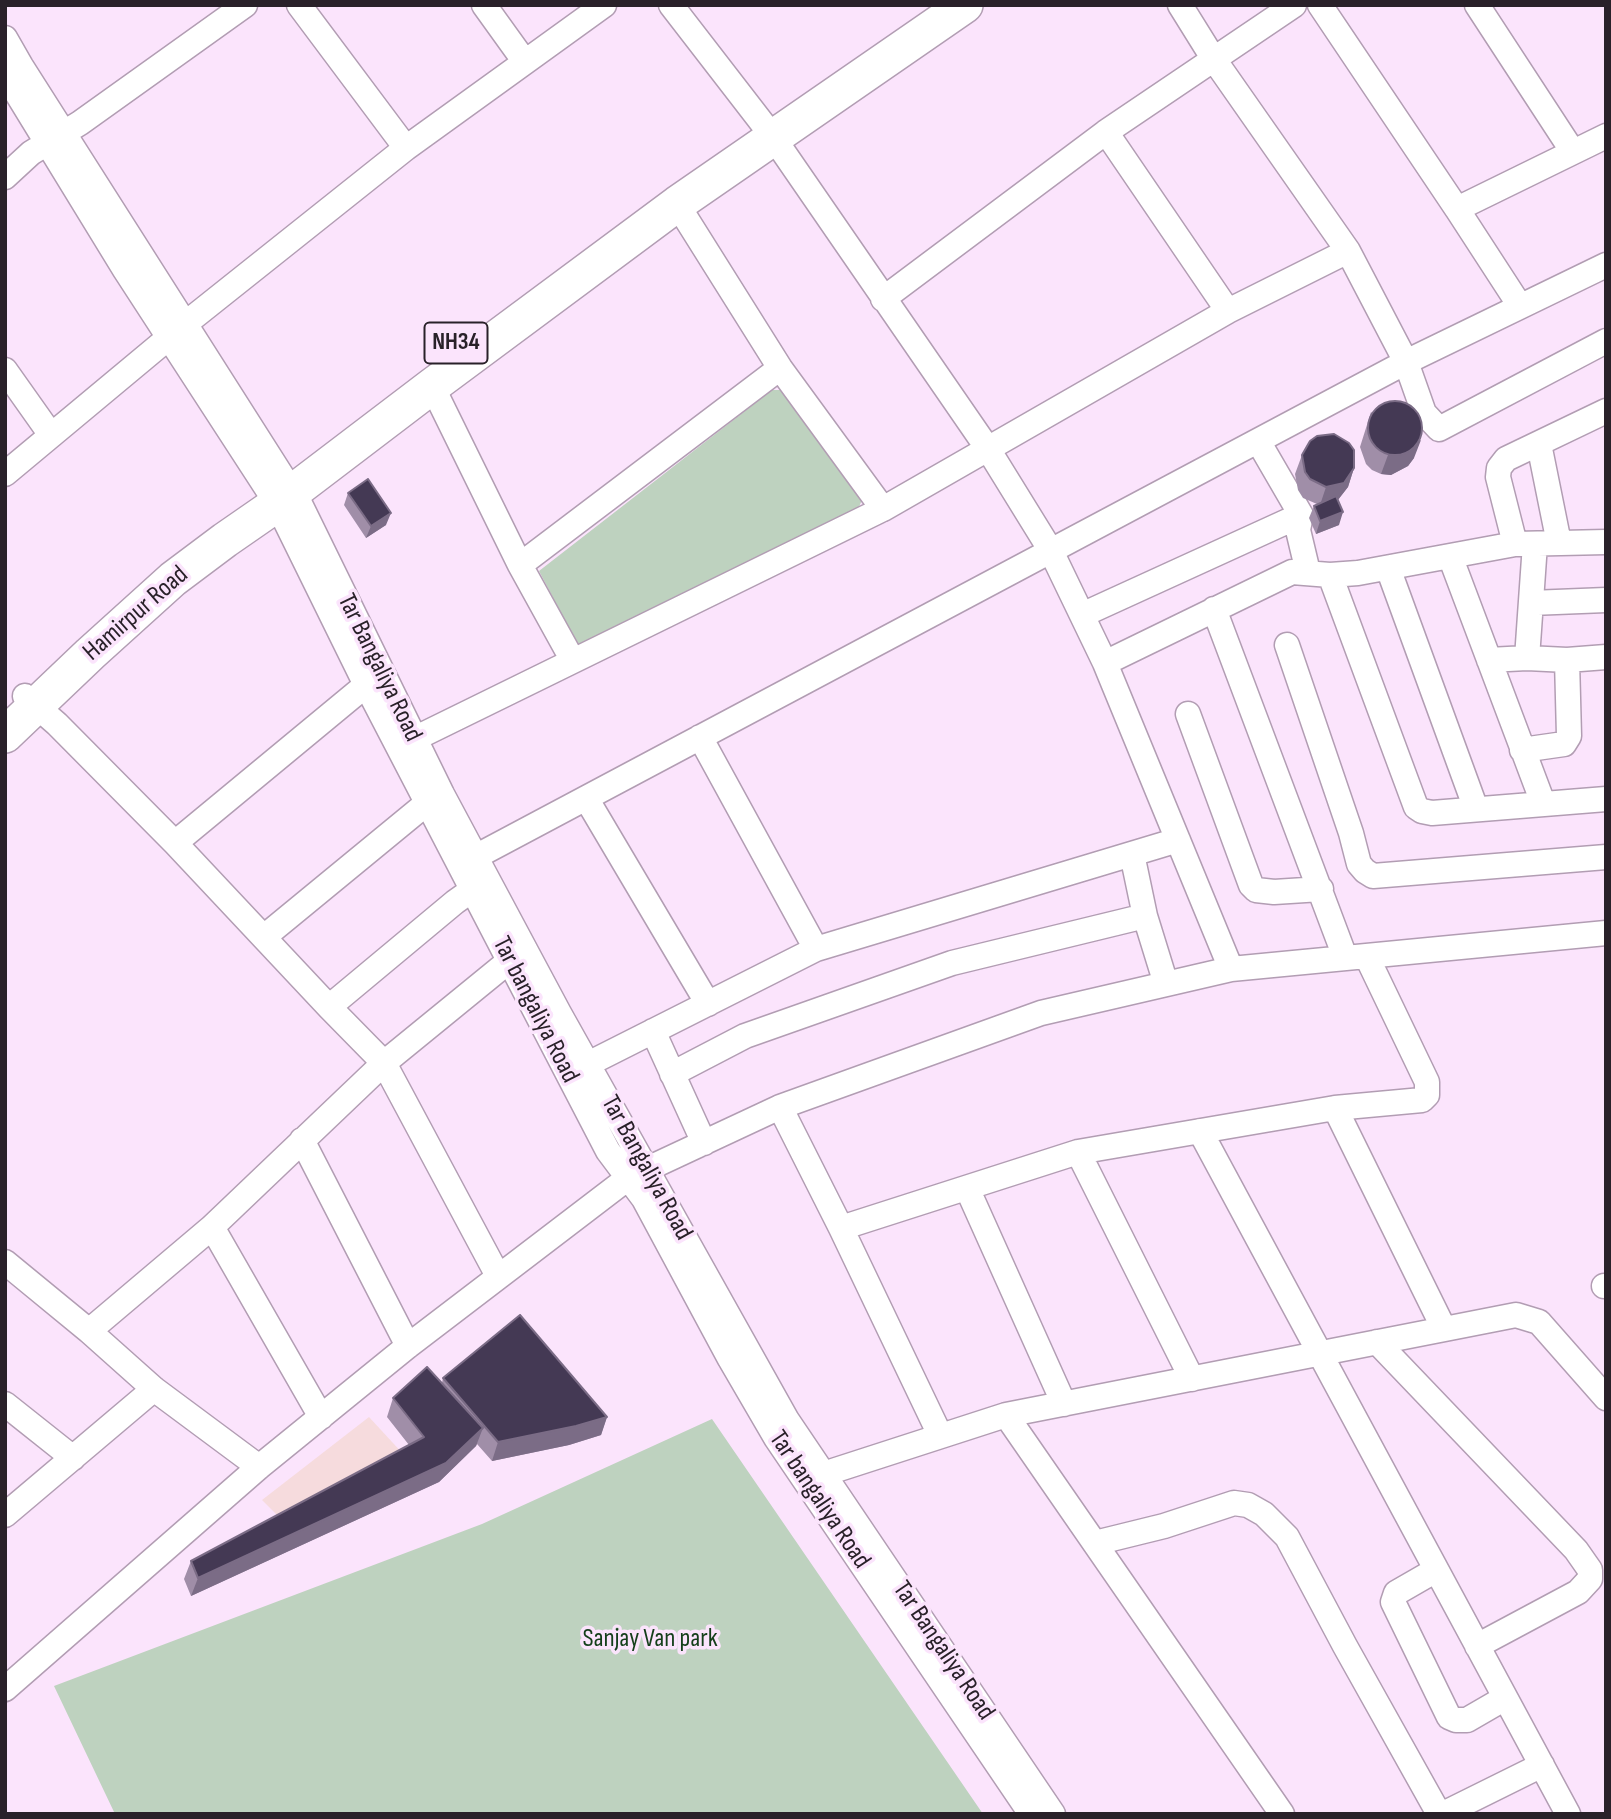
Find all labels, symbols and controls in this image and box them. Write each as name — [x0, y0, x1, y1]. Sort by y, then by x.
road number: NH34 — [424, 322, 488, 364]
street label: Hamirpur Road — [77, 560, 195, 668]
street label: Tar Bangaliya Road — [330, 589, 428, 747]
street label: Tar bangaliya Road — [485, 932, 585, 1088]
street label: Tar Bangaliya Road — [593, 1090, 699, 1246]
street label: Tar bangaliya Road — [761, 1425, 877, 1575]
street label: Tar Bangaliya Road — [885, 1576, 1001, 1726]
park label: Sanjay Van park — [582, 1623, 718, 1655]

